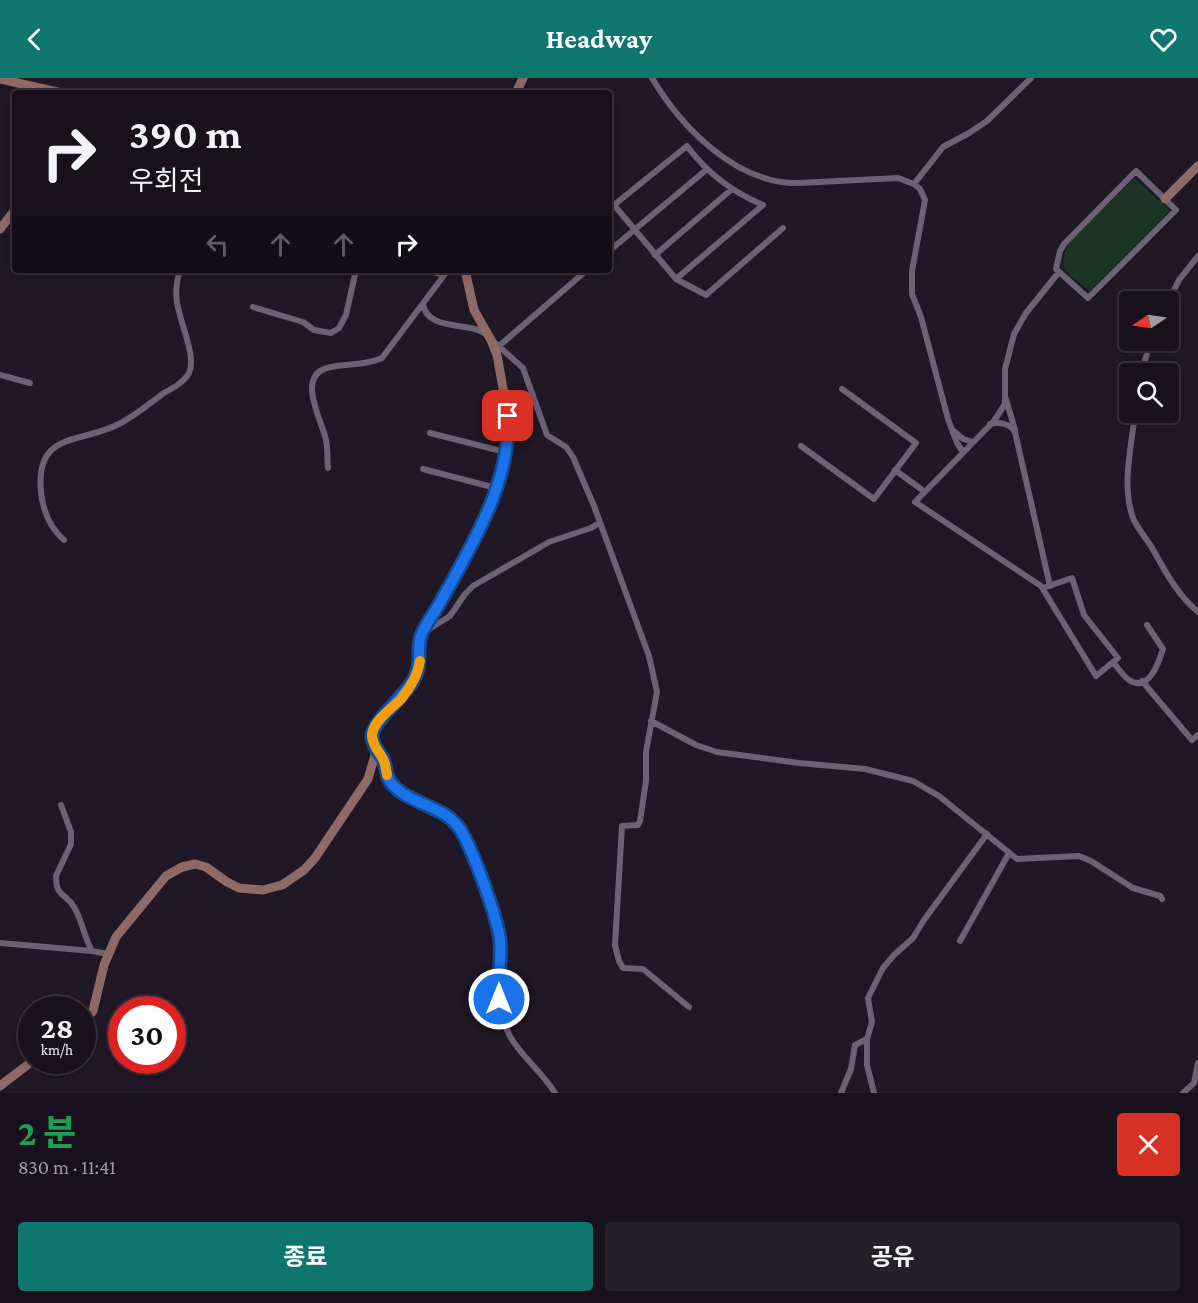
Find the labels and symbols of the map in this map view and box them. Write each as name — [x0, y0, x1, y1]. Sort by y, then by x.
north arrow — [1119, 291, 1179, 351]
pin — [482, 390, 533, 441]
position arrow — [467, 967, 531, 1031]
speed limit sign: 30 — [108, 996, 186, 1074]

